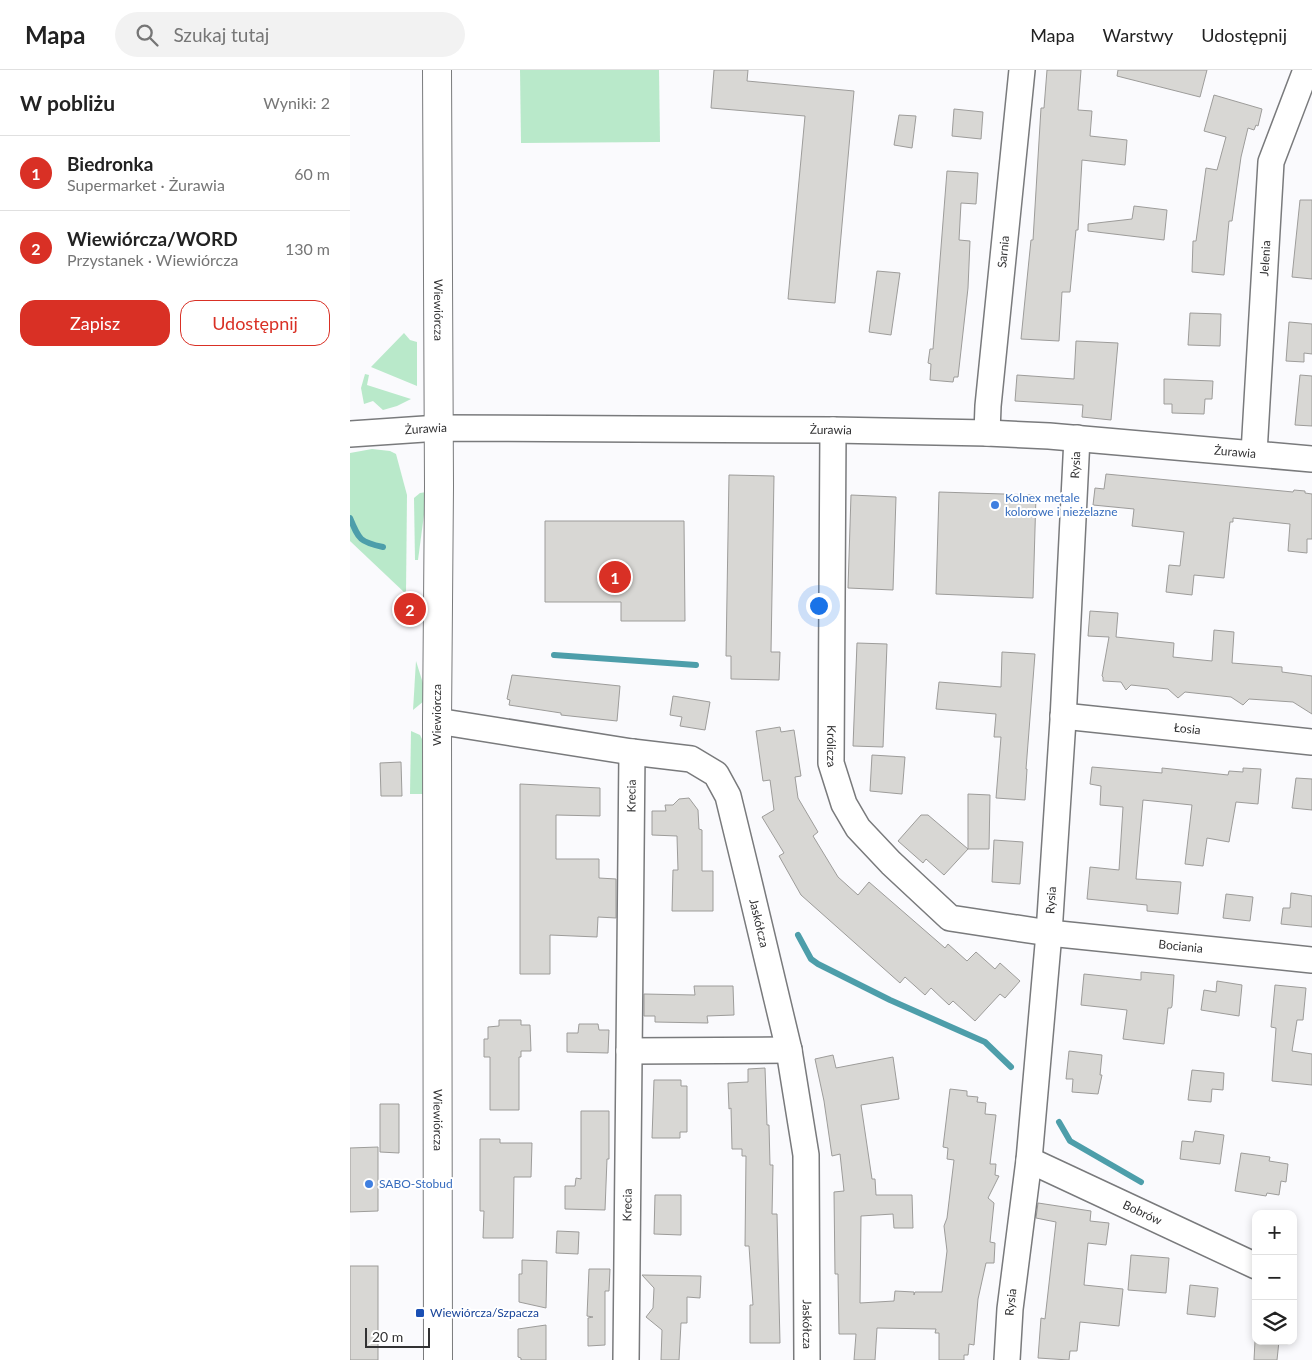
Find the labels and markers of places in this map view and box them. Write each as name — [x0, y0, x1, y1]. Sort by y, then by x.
place label: Kolnex metale kolorowe i nieżelazne — [1005, 490, 1118, 519]
marker: Kolnex metale kolorowe i nieżelazne — [989, 499, 1001, 511]
pin: 1 — [599, 558, 631, 596]
pin: 2 — [394, 590, 426, 628]
place label: SABO-Stobud — [379, 1176, 453, 1191]
marker: SABO-Stobud — [363, 1178, 375, 1190]
place label: Wiewiórcza/Szpacza — [430, 1305, 539, 1320]
marker: Wiewiórcza/Szpacza — [414, 1307, 426, 1319]

